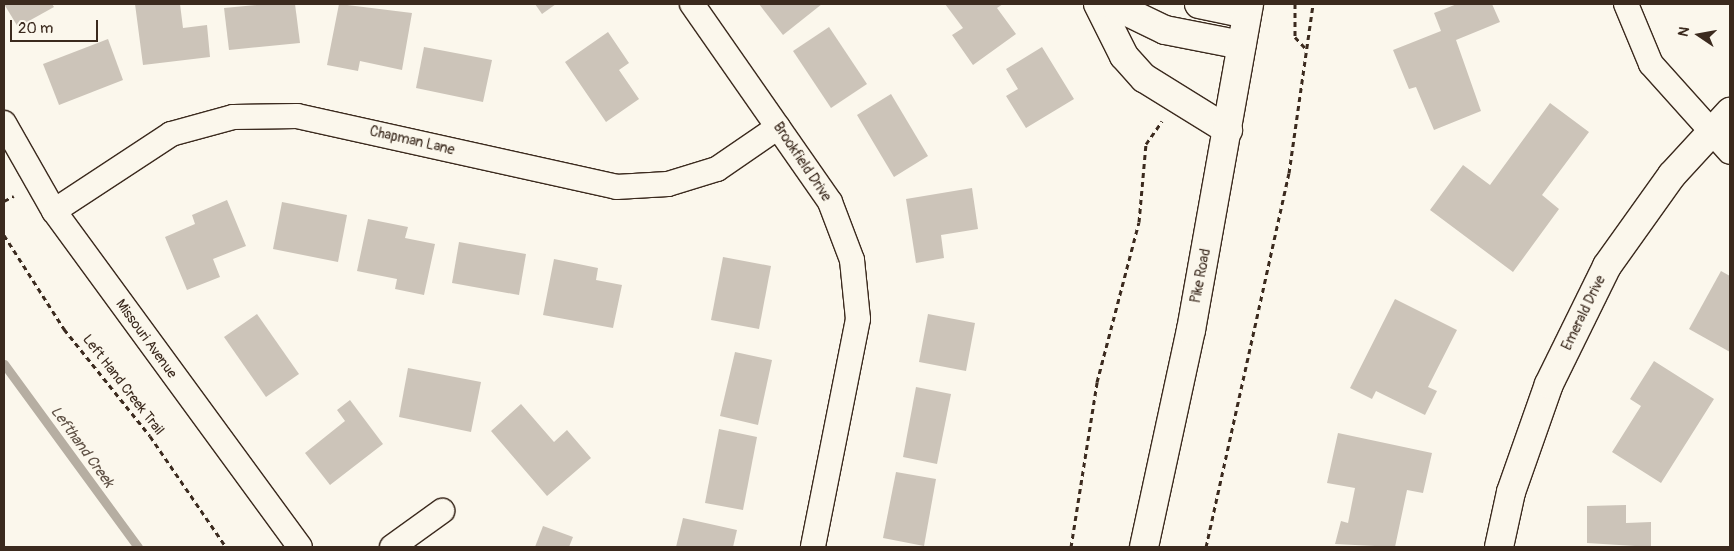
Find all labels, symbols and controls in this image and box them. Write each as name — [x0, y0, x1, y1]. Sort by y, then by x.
scale bar — [12, 10, 100, 42]
north arrow — [1674, 10, 1724, 60]
text: 20 m — [18, 19, 53, 38]
text: N — [1675, 25, 1693, 38]
street label: Brookfield Drive — [769, 119, 835, 205]
street label: Chapman Lane — [368, 123, 456, 159]
street label: Pike Road — [1188, 247, 1214, 305]
street label: Emerald Drive — [1559, 273, 1609, 353]
street label: Missouri Avenue — [112, 296, 180, 382]
street label: Left Hand Creek Trail — [79, 332, 167, 438]
water label: Lefthand Creek — [47, 403, 117, 491]

